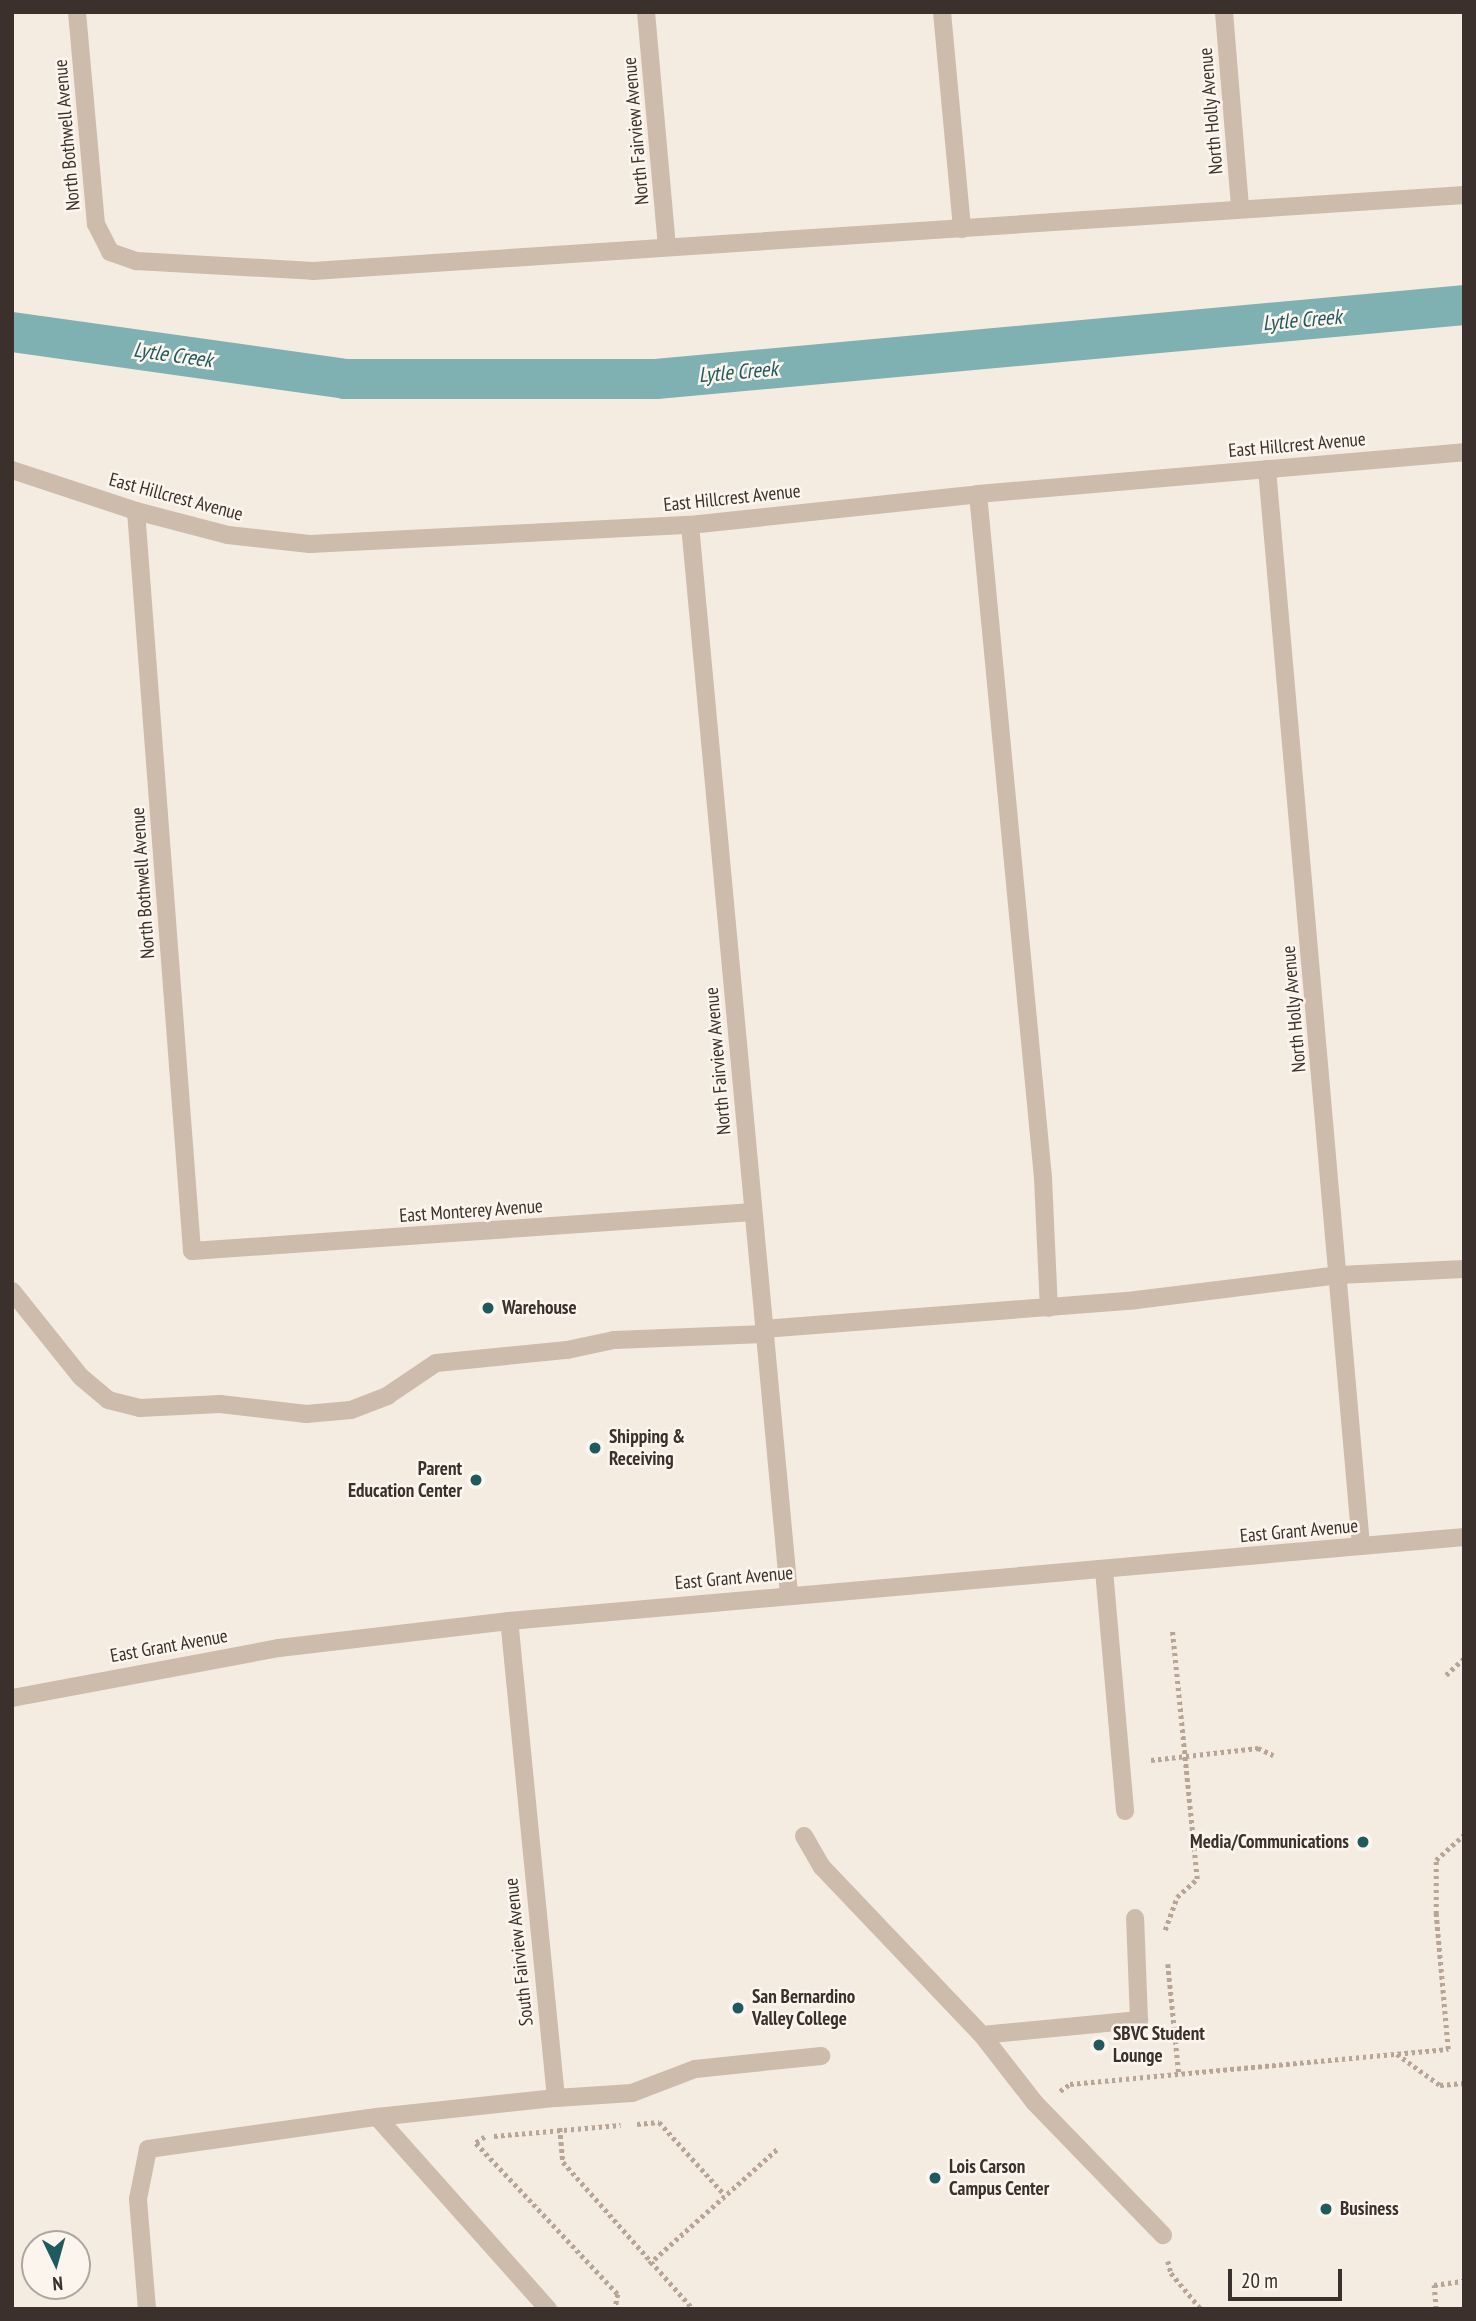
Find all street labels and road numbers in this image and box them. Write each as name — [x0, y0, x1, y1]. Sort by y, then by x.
street label: North Holly Avenue — [1194, 46, 1228, 176]
street label: North Fairview Avenue — [618, 56, 654, 206]
street label: North Bothwell Avenue — [49, 58, 85, 212]
street label: East Hillcrest Avenue — [1227, 428, 1367, 462]
street label: East Hillcrest Avenue — [106, 468, 246, 526]
street label: East Hillcrest Avenue — [662, 479, 802, 517]
street label: North Bothwell Avenue — [126, 806, 160, 960]
street label: North Holly Avenue — [1277, 944, 1311, 1074]
street label: North Fairview Avenue — [700, 986, 736, 1136]
street label: East Monterey Avenue — [398, 1195, 544, 1227]
street label: East Grant Avenue — [1239, 1514, 1359, 1548]
street label: East Grant Avenue — [674, 1561, 794, 1595]
street label: East Grant Avenue — [108, 1624, 230, 1668]
street label: South Fairview Avenue — [500, 1876, 538, 2028]

